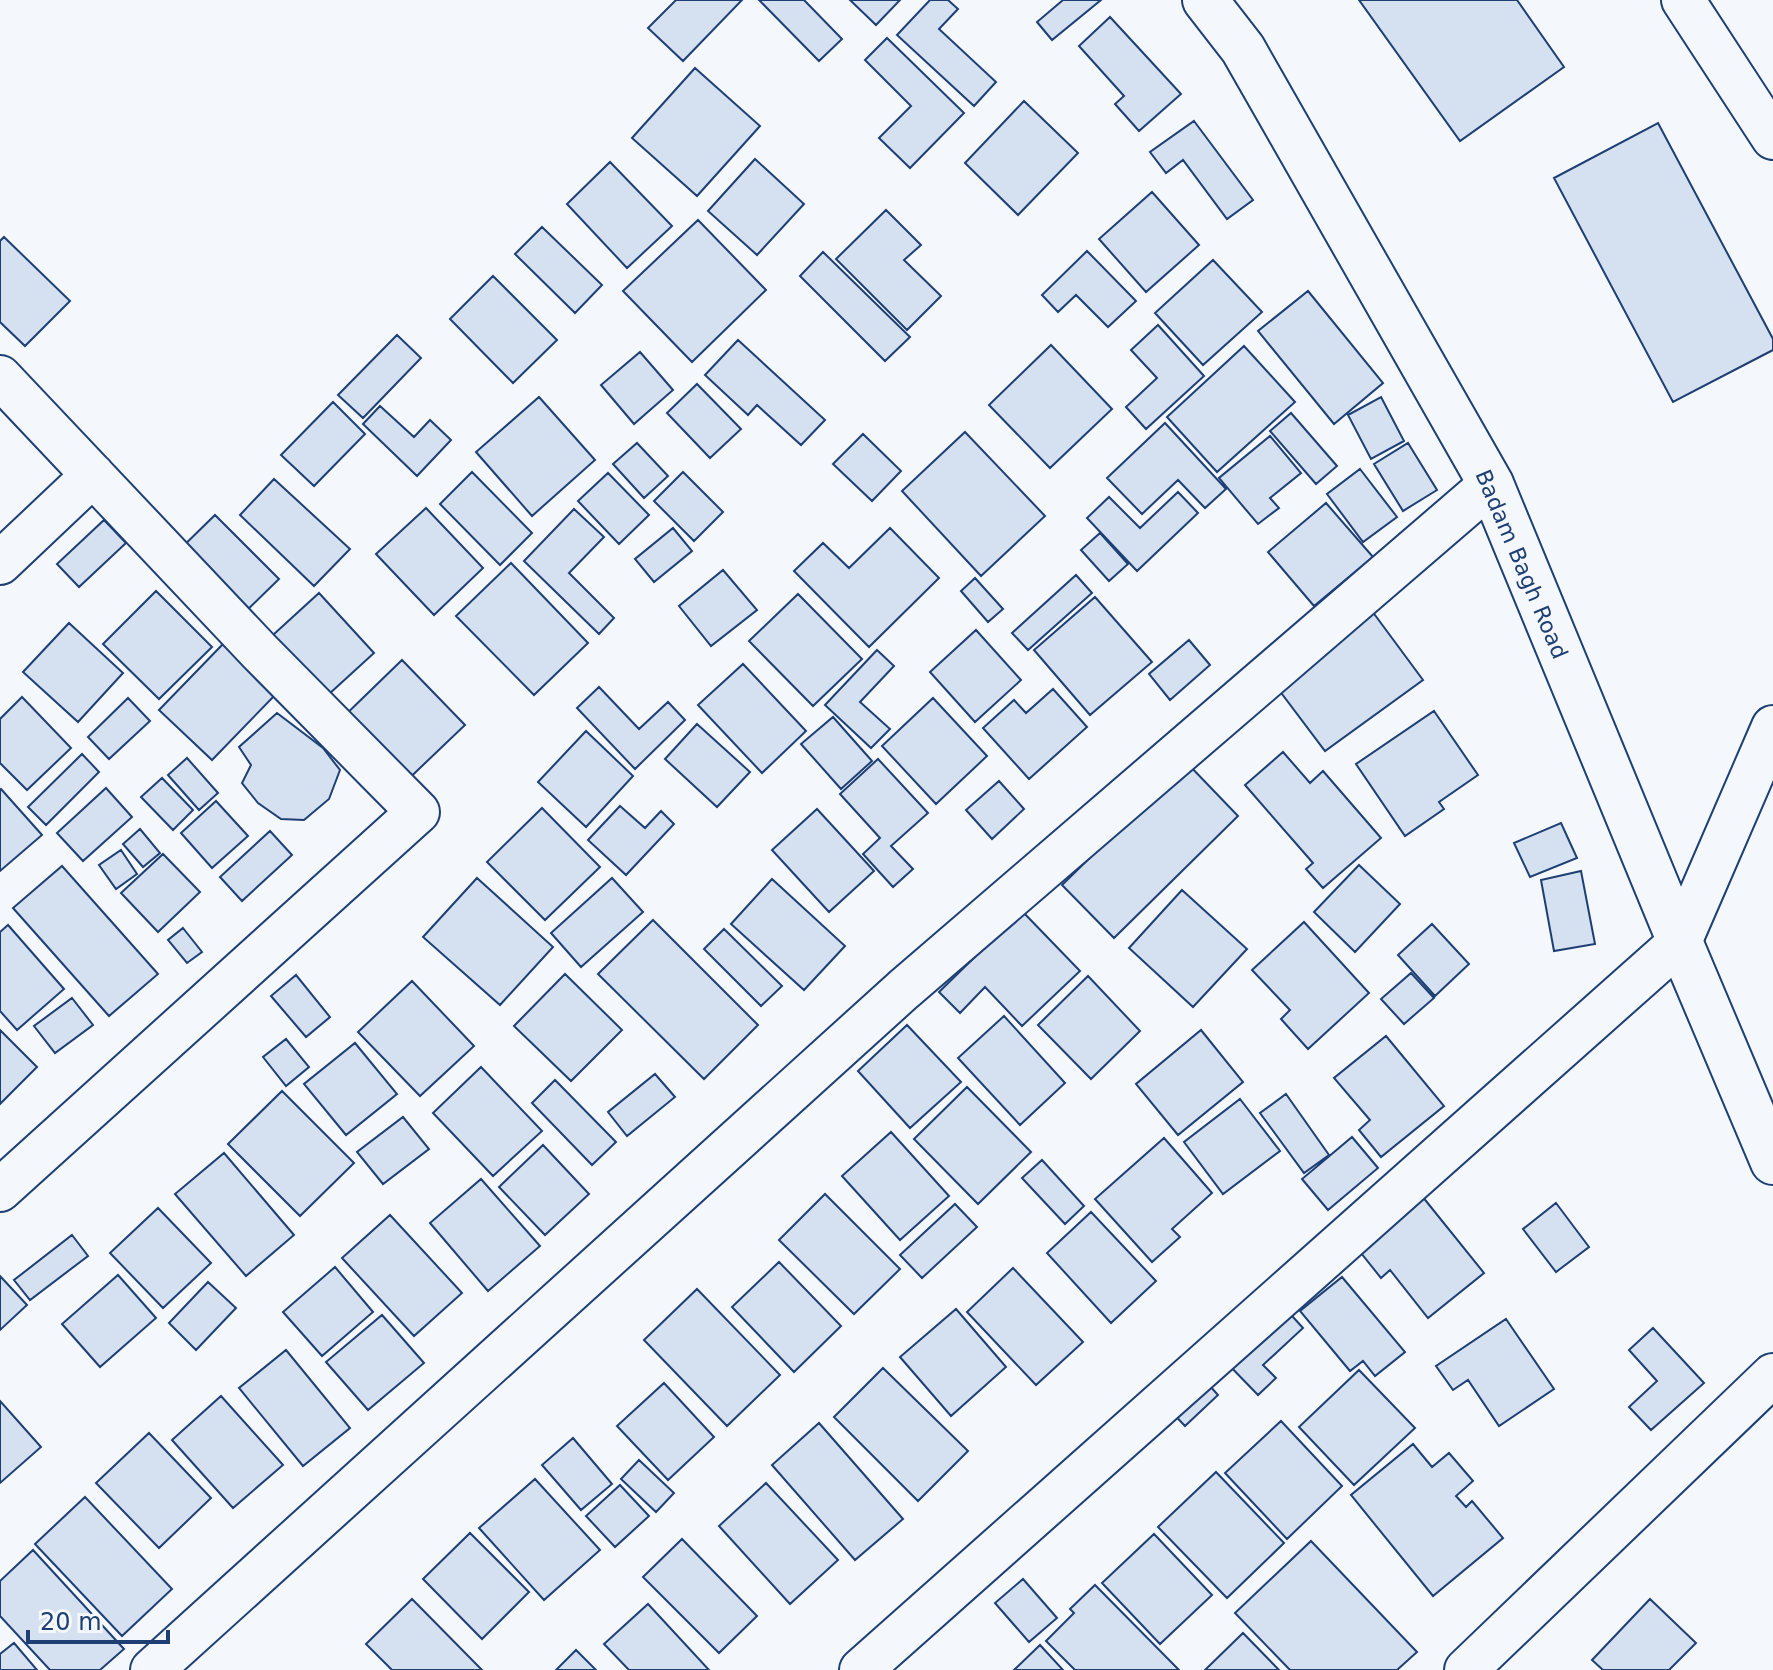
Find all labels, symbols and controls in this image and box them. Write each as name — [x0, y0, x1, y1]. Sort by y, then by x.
street label: Badam Bagh Road — [1470, 466, 1573, 663]
scale bar — [28, 1594, 168, 1644]
text: 20 m — [40, 1608, 102, 1636]

